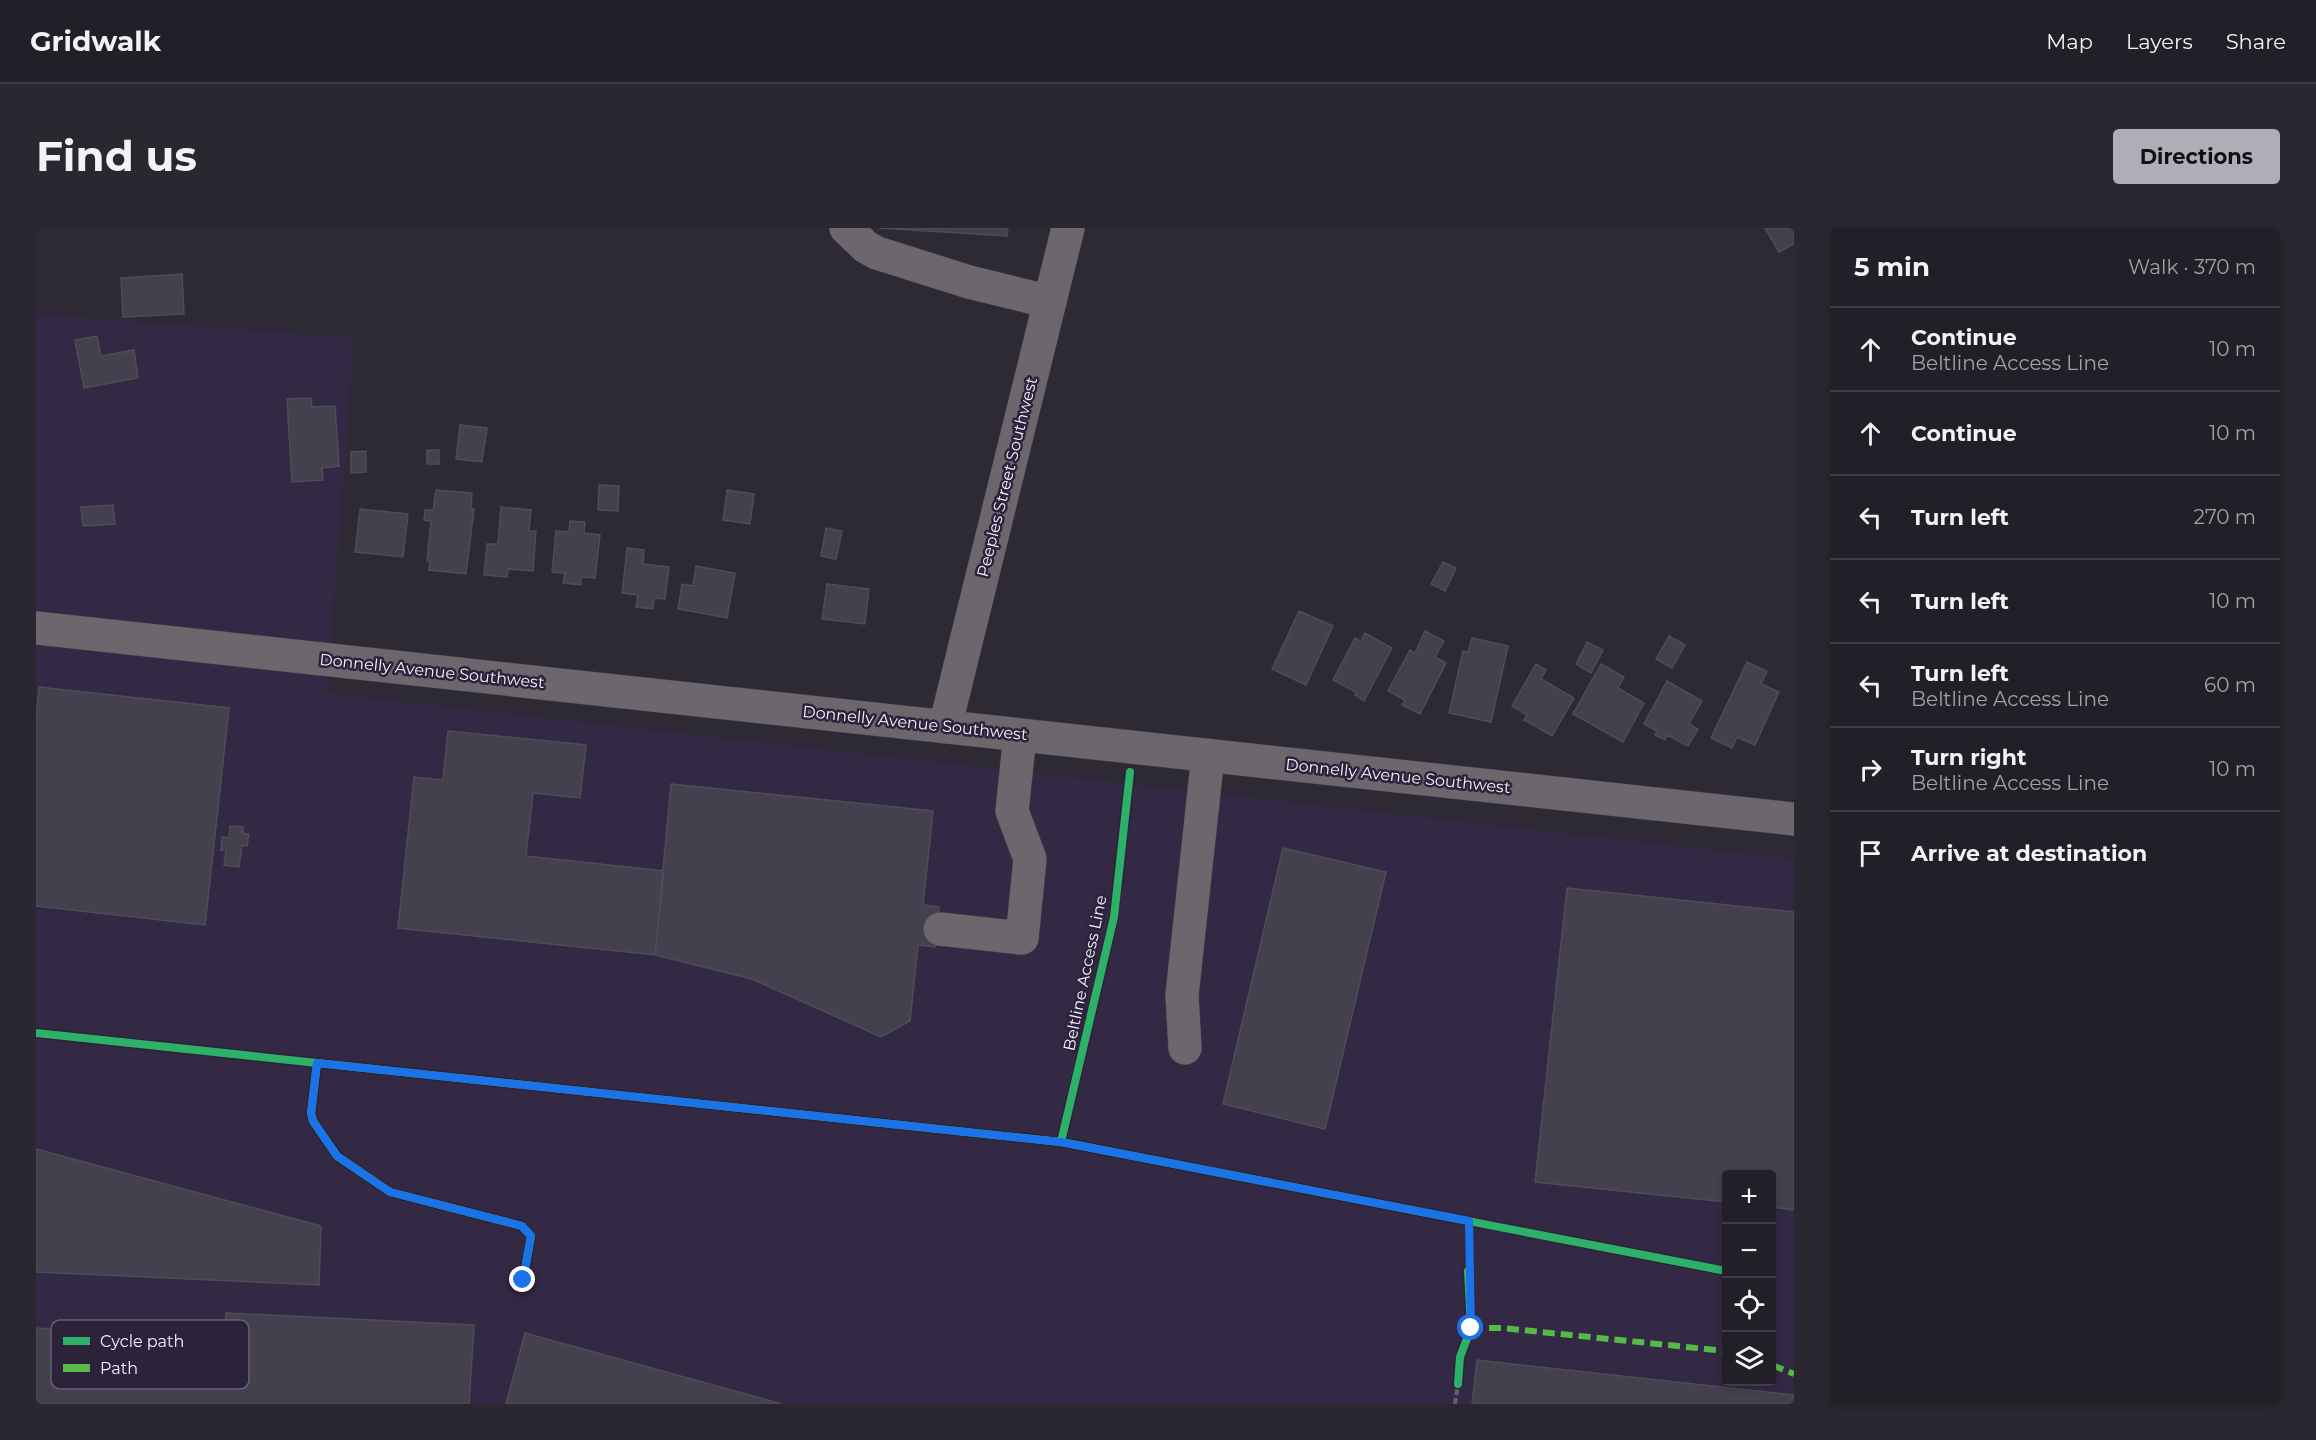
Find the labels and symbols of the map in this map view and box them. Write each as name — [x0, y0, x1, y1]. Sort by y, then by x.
street label: Peeples Street Southwest — [973, 374, 1041, 579]
street label: Donnelly Avenue Southwest — [319, 650, 546, 692]
street label: Donnelly Avenue Southwest — [802, 702, 1029, 744]
street label: Donnelly Avenue Southwest — [1285, 755, 1512, 797]
street label: Beltline Access Line — [1059, 894, 1111, 1052]
route end — [509, 1266, 535, 1292]
route start — [1457, 1314, 1483, 1340]
legend — [51, 1320, 249, 1389]
text: Cycle path — [100, 1332, 184, 1351]
text: Path — [100, 1359, 138, 1378]

